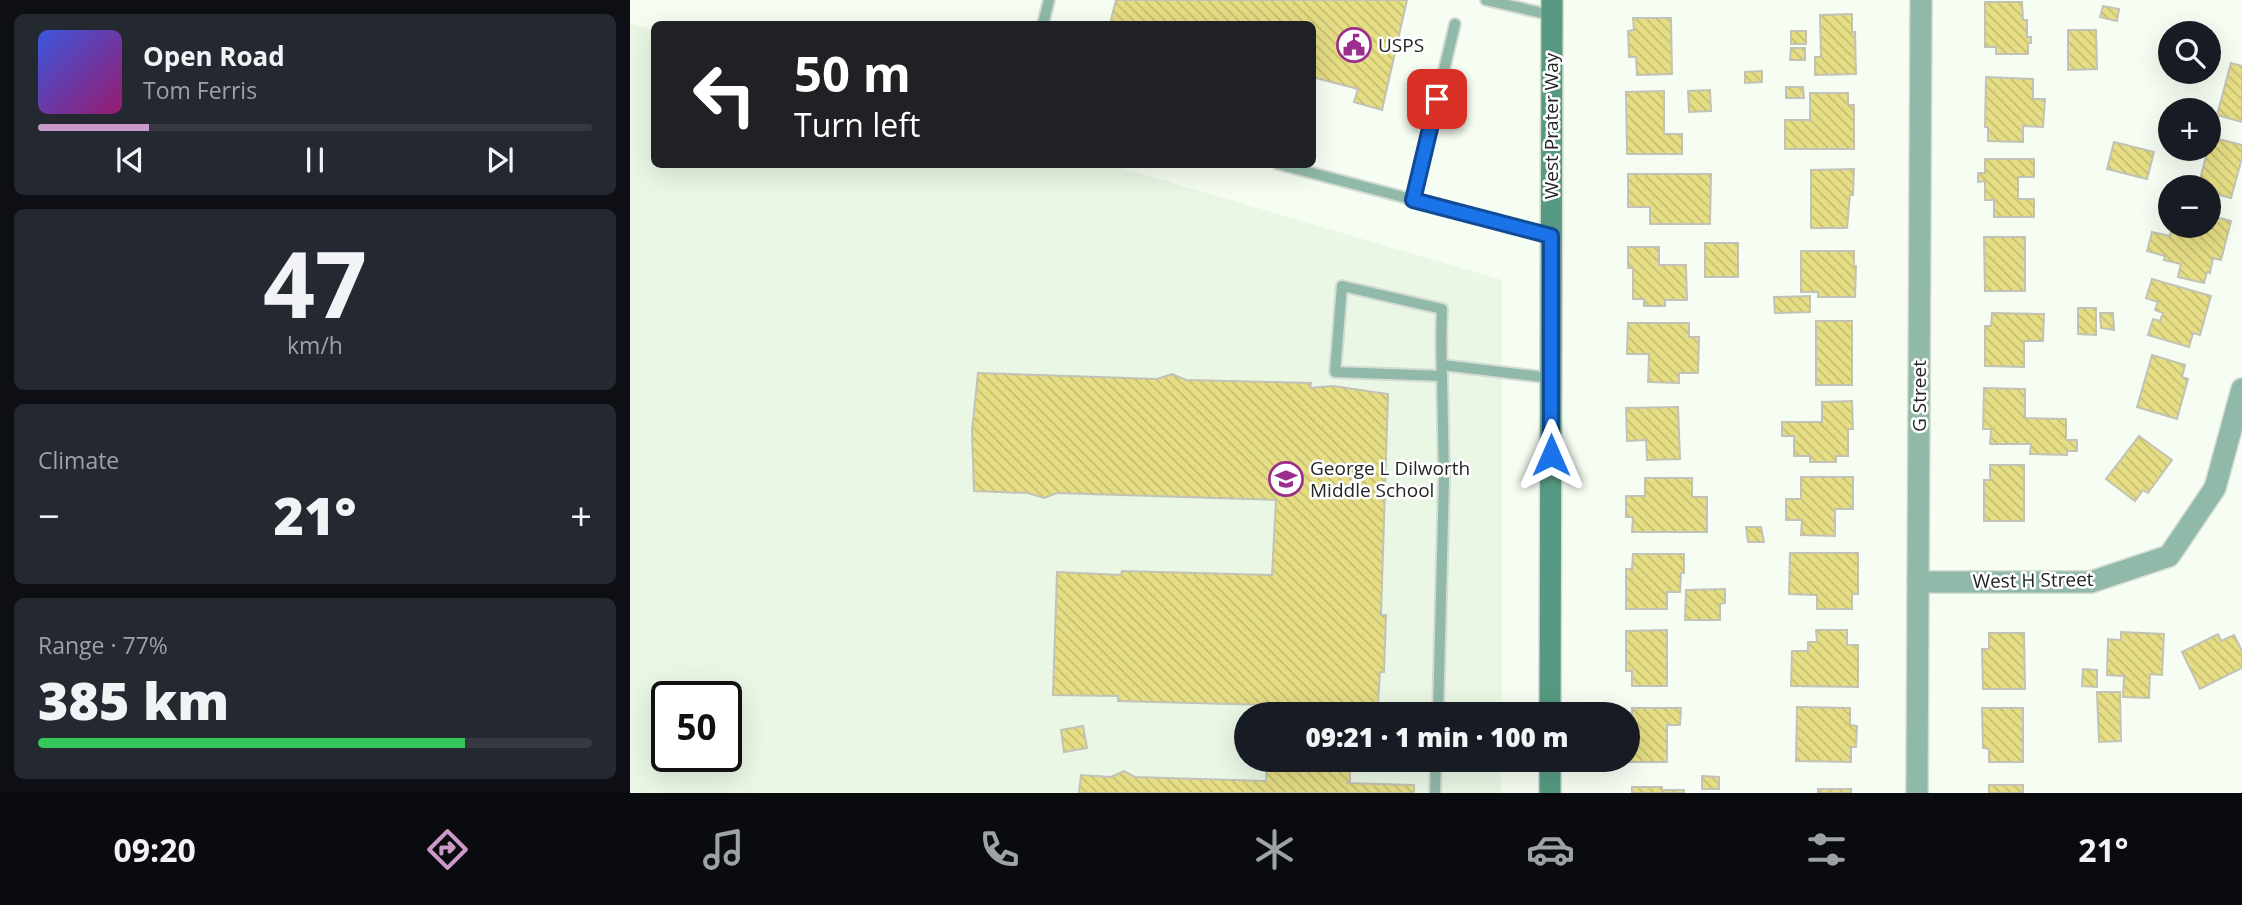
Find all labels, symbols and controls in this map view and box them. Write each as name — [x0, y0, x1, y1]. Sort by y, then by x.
map controls — [2158, 21, 2221, 238]
button: search — [2158, 21, 2221, 84]
public building icon: USPS — [1335, 26, 1373, 64]
place label: USPS — [1378, 32, 1424, 58]
text: Open Road — [143, 38, 285, 74]
text: 50 m — [794, 40, 911, 106]
icon: left — [679, 49, 770, 140]
street label: West Prater Way — [1538, 52, 1564, 199]
pin — [1407, 69, 1467, 129]
text: Tom Ferris — [143, 74, 257, 106]
icon: arrive — [1418, 80, 1456, 118]
button: + — [2158, 98, 2221, 161]
text: Turn left — [794, 103, 920, 146]
icon: previous — [111, 141, 149, 179]
icon: pause — [296, 141, 334, 179]
icon: next — [481, 141, 519, 179]
button: − — [2158, 175, 2221, 238]
text: 47 — [263, 221, 367, 345]
text: km/h — [287, 329, 343, 361]
street label: G Street — [1906, 360, 1932, 432]
position arrow — [1514, 418, 1588, 492]
text: Climate — [38, 444, 119, 476]
place label: George L Dilworth Middle School — [1310, 455, 1470, 503]
school or university icon: George L Dilworth Middle School — [1267, 460, 1305, 498]
text: 21° — [274, 479, 356, 550]
text: − — [38, 489, 60, 541]
text: + — [570, 489, 592, 541]
street label: West H Street — [1972, 566, 2094, 594]
text: Range · 77% — [38, 629, 168, 661]
text: 385 km — [38, 664, 229, 735]
speed limit sign: 50 — [651, 681, 742, 772]
text: 09:21 · 1 min · 100 m — [1306, 719, 1568, 755]
icon: directions — [423, 825, 472, 874]
icon: music — [699, 825, 748, 874]
icon: phone — [975, 825, 1024, 874]
icon: climate — [1250, 825, 1299, 874]
icon: car — [1526, 825, 1575, 874]
icon: filters — [1802, 825, 1851, 874]
text: 09:20 — [113, 828, 196, 871]
text: 21° — [2078, 828, 2129, 871]

